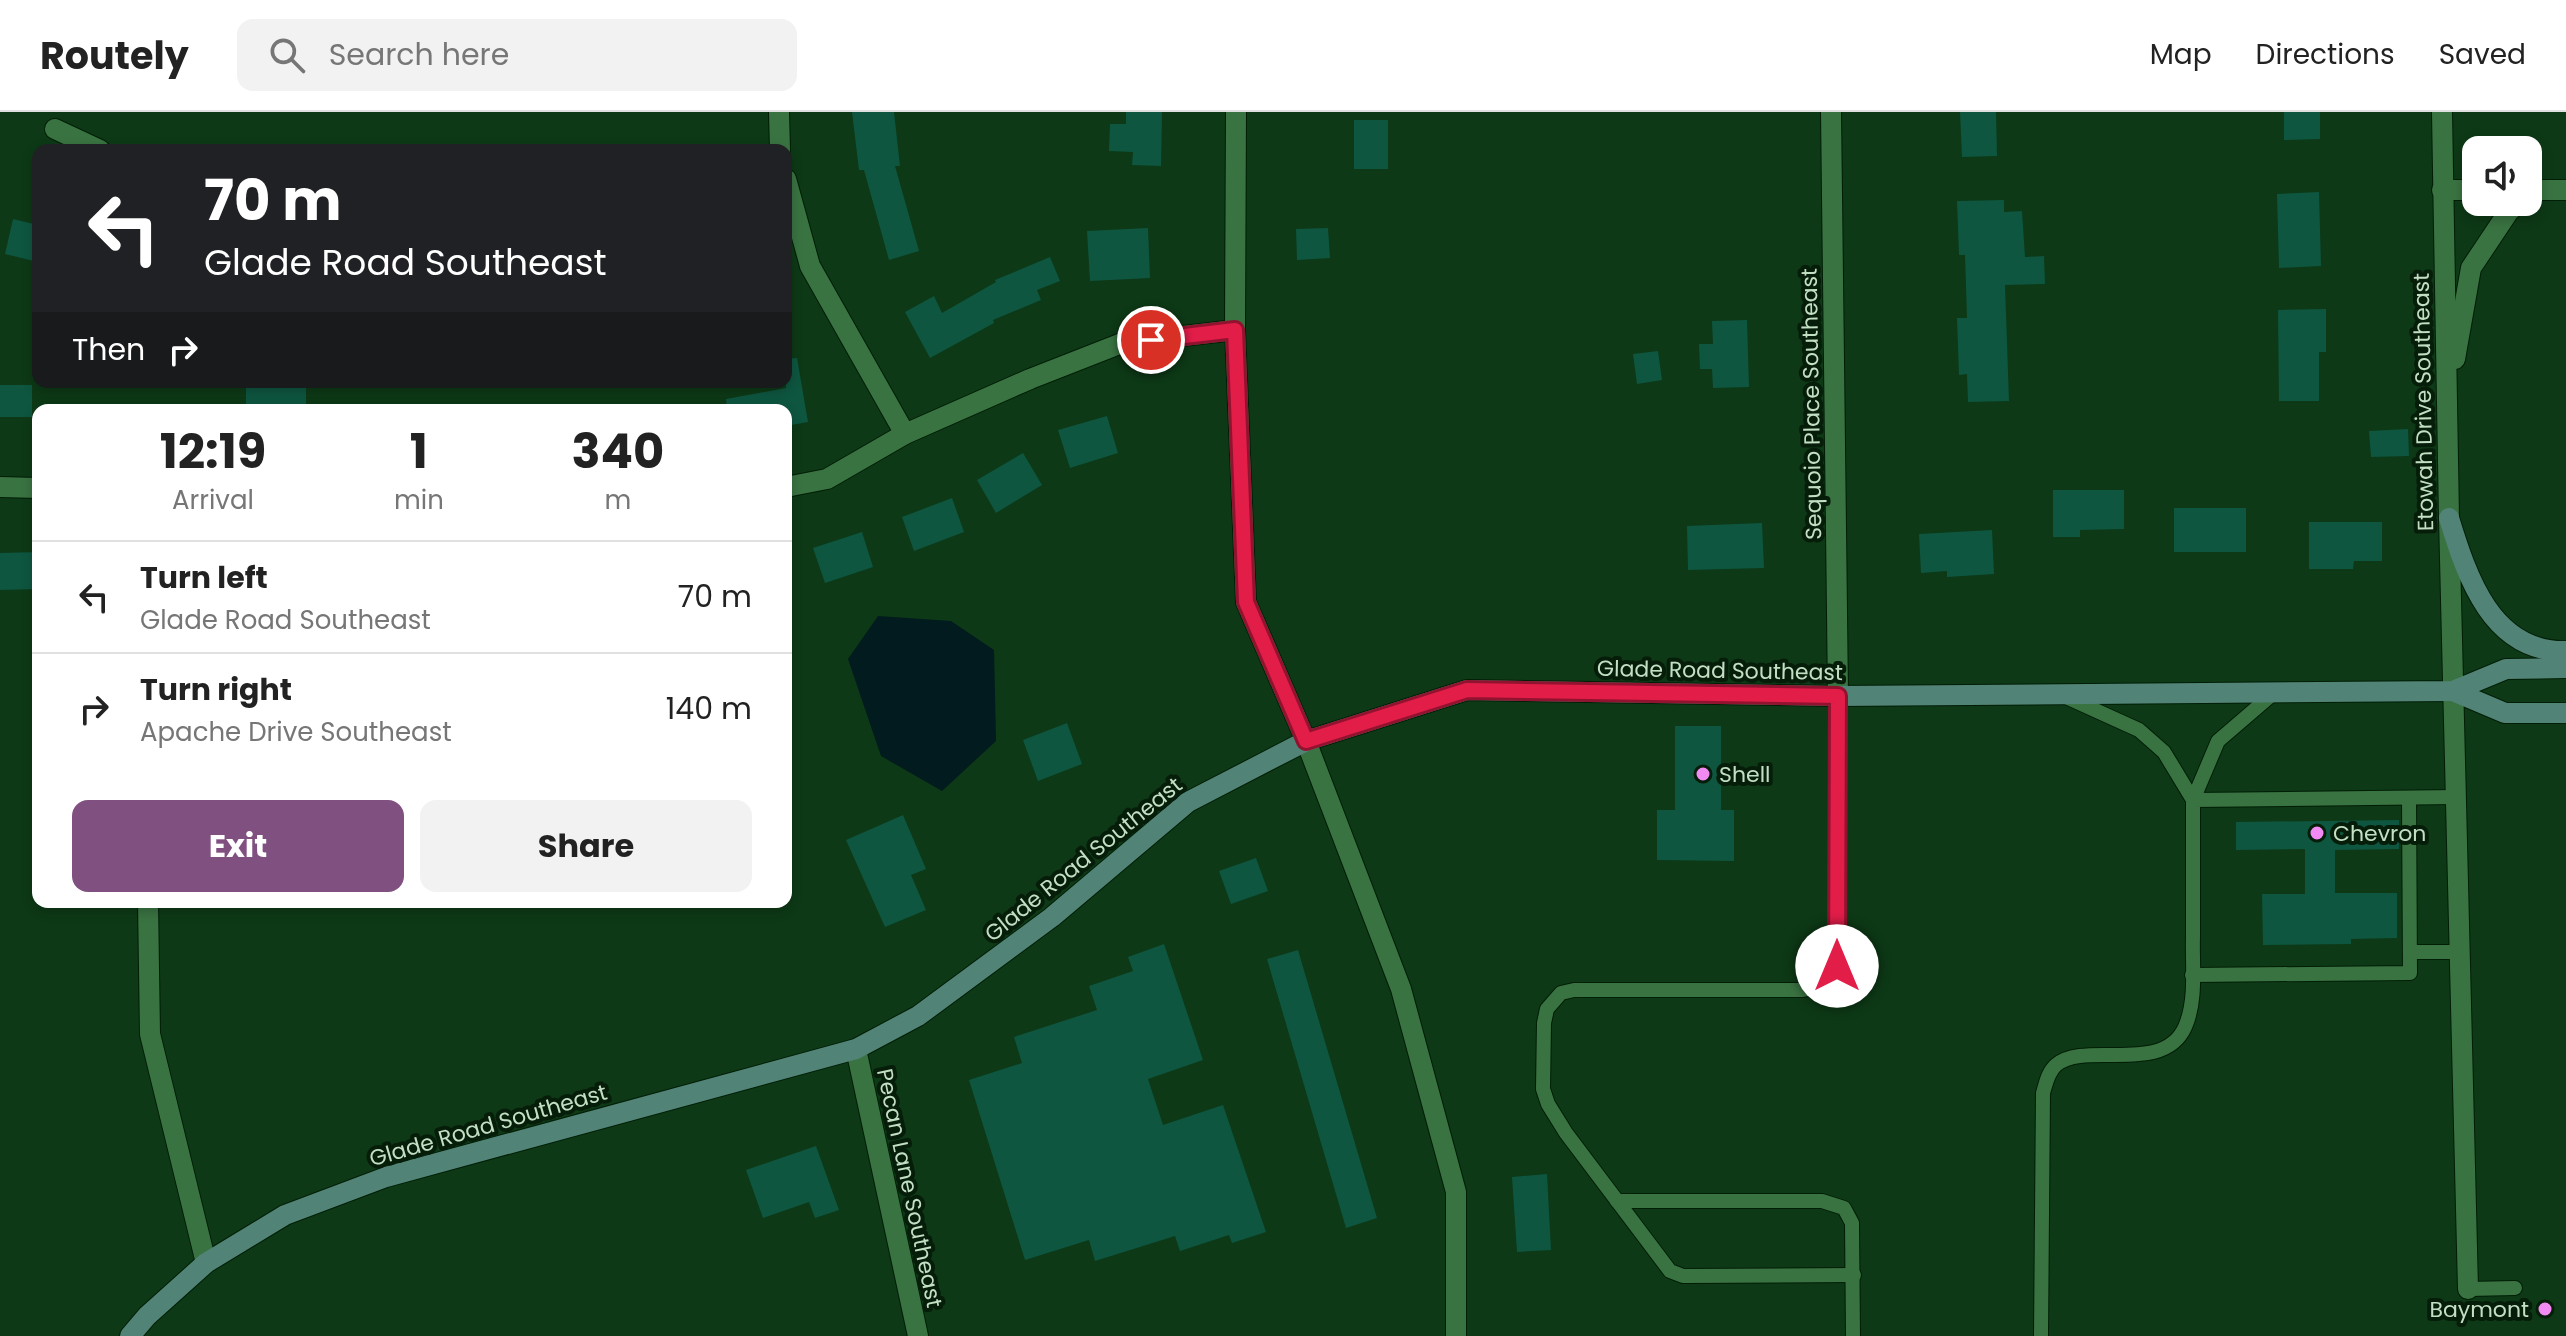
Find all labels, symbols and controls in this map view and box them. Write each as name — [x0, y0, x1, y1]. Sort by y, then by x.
search box — [237, 19, 797, 91]
text: Routely — [40, 29, 189, 82]
icon: search — [265, 33, 309, 77]
text: Search here — [329, 33, 509, 76]
text: Map — [2150, 35, 2212, 74]
text: Directions — [2256, 35, 2395, 74]
text: Saved — [2439, 35, 2526, 74]
map controls — [2462, 136, 2542, 216]
button: sound — [2462, 136, 2542, 216]
text: 70 m — [204, 161, 342, 240]
icon: left — [72, 176, 176, 280]
text: Glade Road Southeast — [204, 237, 607, 288]
street label: Sequoio Place Southeast — [1794, 268, 1829, 540]
street label: Etowah Drive Southeast — [2406, 273, 2441, 531]
pin — [1117, 306, 1185, 374]
icon: arrive — [1129, 318, 1173, 362]
text: Then — [72, 328, 145, 371]
icon: right — [161, 328, 205, 372]
text: 12:19 — [160, 418, 266, 485]
text: 1 — [410, 418, 428, 485]
text: 340 — [571, 418, 664, 485]
text: Arrival — [172, 482, 254, 518]
text: min — [394, 482, 444, 518]
text: m — [604, 482, 631, 518]
text: Turn left — [140, 556, 268, 599]
icon: left — [72, 575, 116, 619]
text: 70 m — [678, 575, 752, 618]
text: Glade Road Southeast — [140, 602, 431, 638]
street label: Glade Road Southeast — [1597, 653, 1843, 688]
text: Turn right — [140, 668, 292, 711]
icon: right — [72, 687, 116, 731]
text: 140 m — [666, 687, 752, 730]
text: Apache Drive Southeast — [140, 714, 452, 750]
place label: Shell — [1719, 759, 1770, 790]
marker: Shell — [1694, 765, 1712, 783]
street label: Glade Road Southeast — [978, 770, 1189, 949]
button: Exit — [72, 800, 404, 892]
button: Share — [420, 800, 752, 892]
place label: Chevron — [2333, 818, 2426, 849]
marker: Chevron — [2308, 824, 2326, 842]
position arrow — [1795, 924, 1879, 1008]
street label: Pecan Lane Southeast — [869, 1066, 950, 1311]
street label: Glade Road Southeast — [366, 1077, 611, 1174]
place label: Baymont — [2429, 1294, 2529, 1325]
marker: Baymont — [2536, 1300, 2554, 1318]

